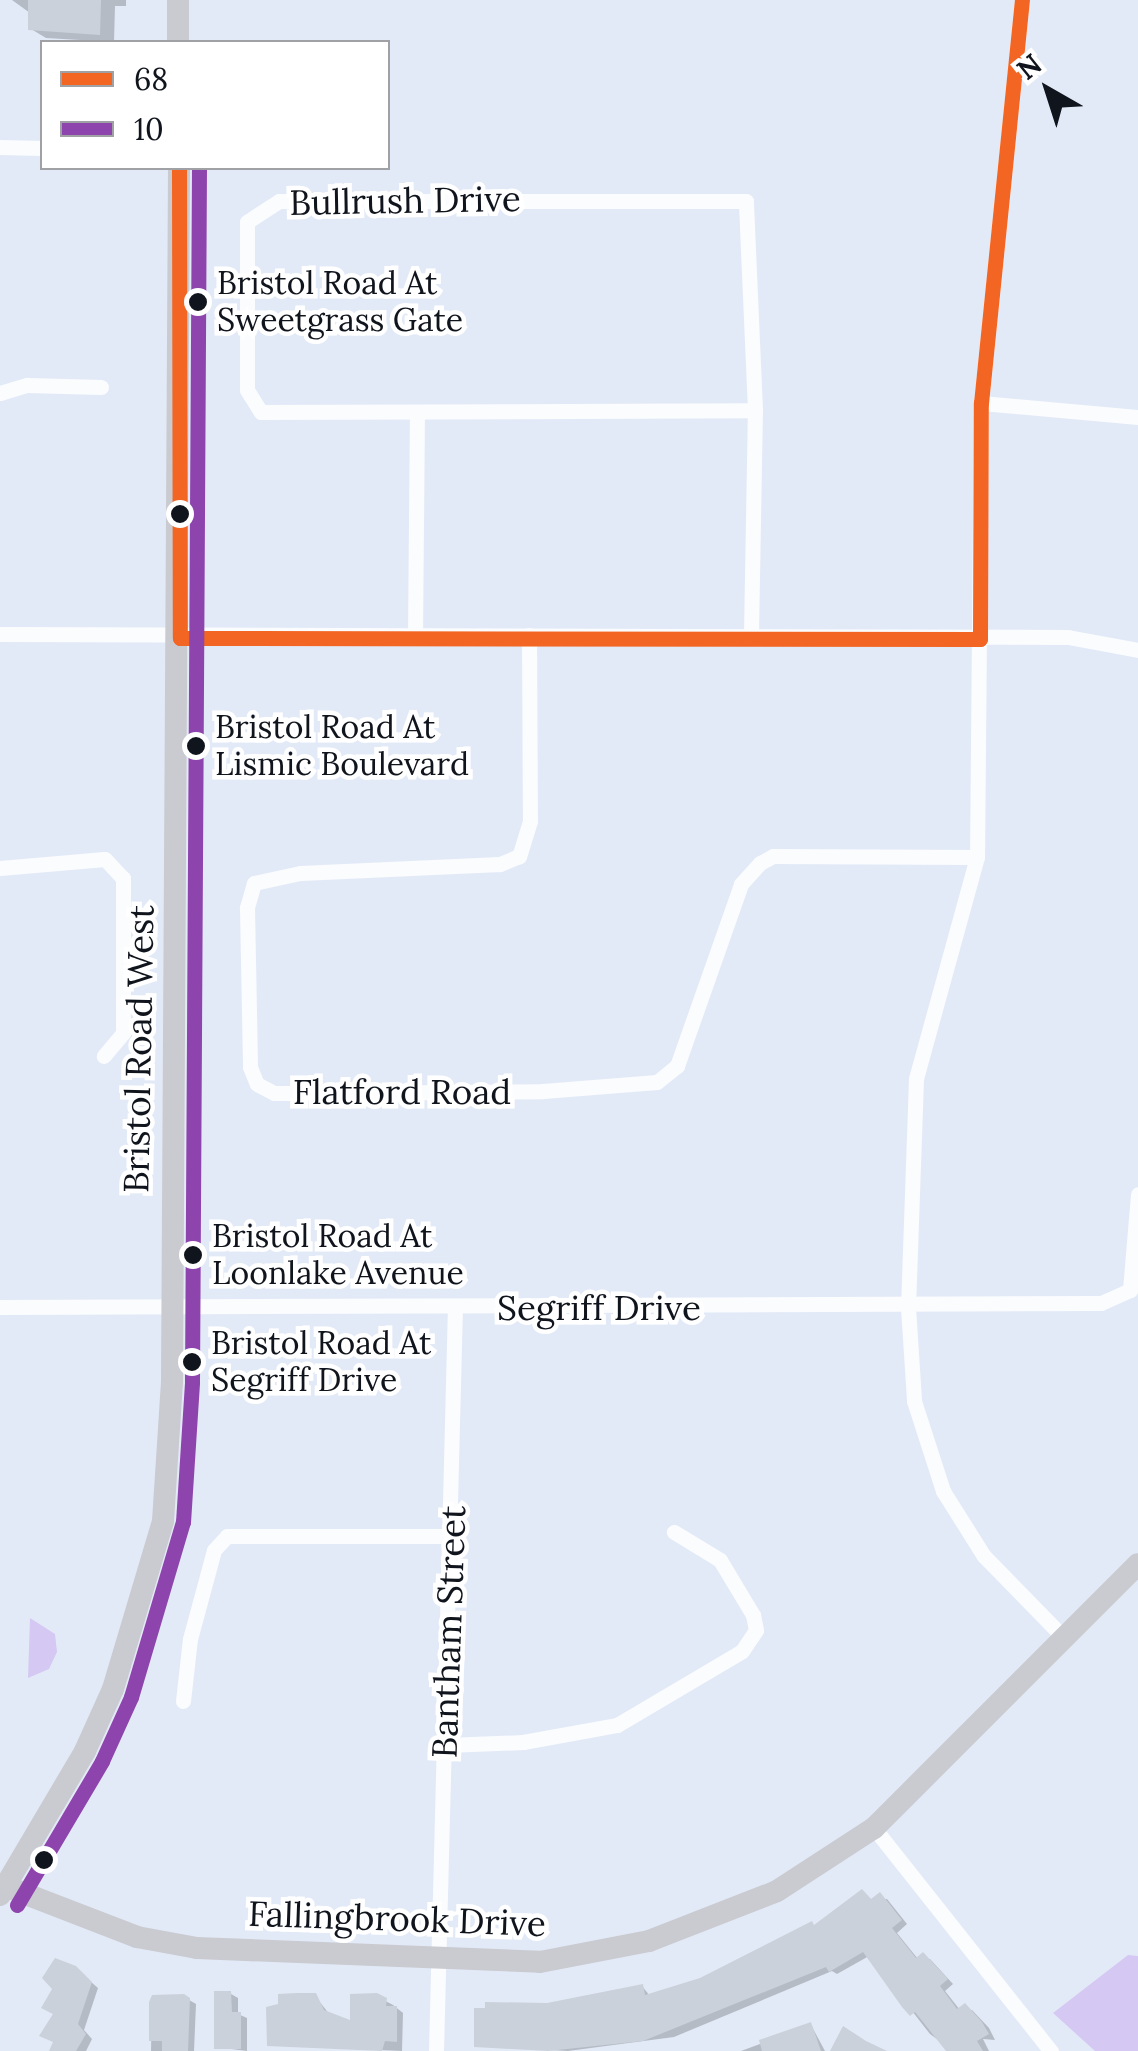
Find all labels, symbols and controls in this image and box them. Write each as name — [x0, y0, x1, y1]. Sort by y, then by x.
legend — [40, 40, 390, 170]
north arrow — [998, 40, 1098, 140]
text: N — [1009, 46, 1049, 87]
text: 68 — [134, 60, 168, 98]
text: 10 — [134, 110, 164, 148]
street label: Bullrush Drive — [289, 178, 521, 224]
place label: Bristol Road At Sweetgrass Gate — [217, 265, 463, 340]
marker: Bristol Road At Sweetgrass Gate — [188, 292, 208, 312]
unlabelled marker — [170, 504, 190, 524]
place label: Bristol Road At Lismic Boulevard — [215, 709, 469, 784]
marker: Bristol Road At Lismic Boulevard — [186, 736, 206, 756]
street label: Bristol Road West — [115, 905, 163, 1193]
street label: Flatford Road — [293, 1071, 511, 1113]
place label: Bristol Road At Loonlake Avenue — [212, 1218, 464, 1293]
marker: Bristol Road At Loonlake Avenue — [183, 1245, 203, 1265]
street label: Segriff Drive — [497, 1287, 701, 1329]
place label: Bristol Road At Segriff Drive — [211, 1325, 431, 1400]
marker: Bristol Road At Segriff Drive — [182, 1352, 202, 1372]
street label: Bantham Street — [424, 1505, 474, 1759]
unlabelled marker — [34, 1850, 54, 1870]
street label: Fallingbrook Drive — [247, 1893, 547, 1945]

